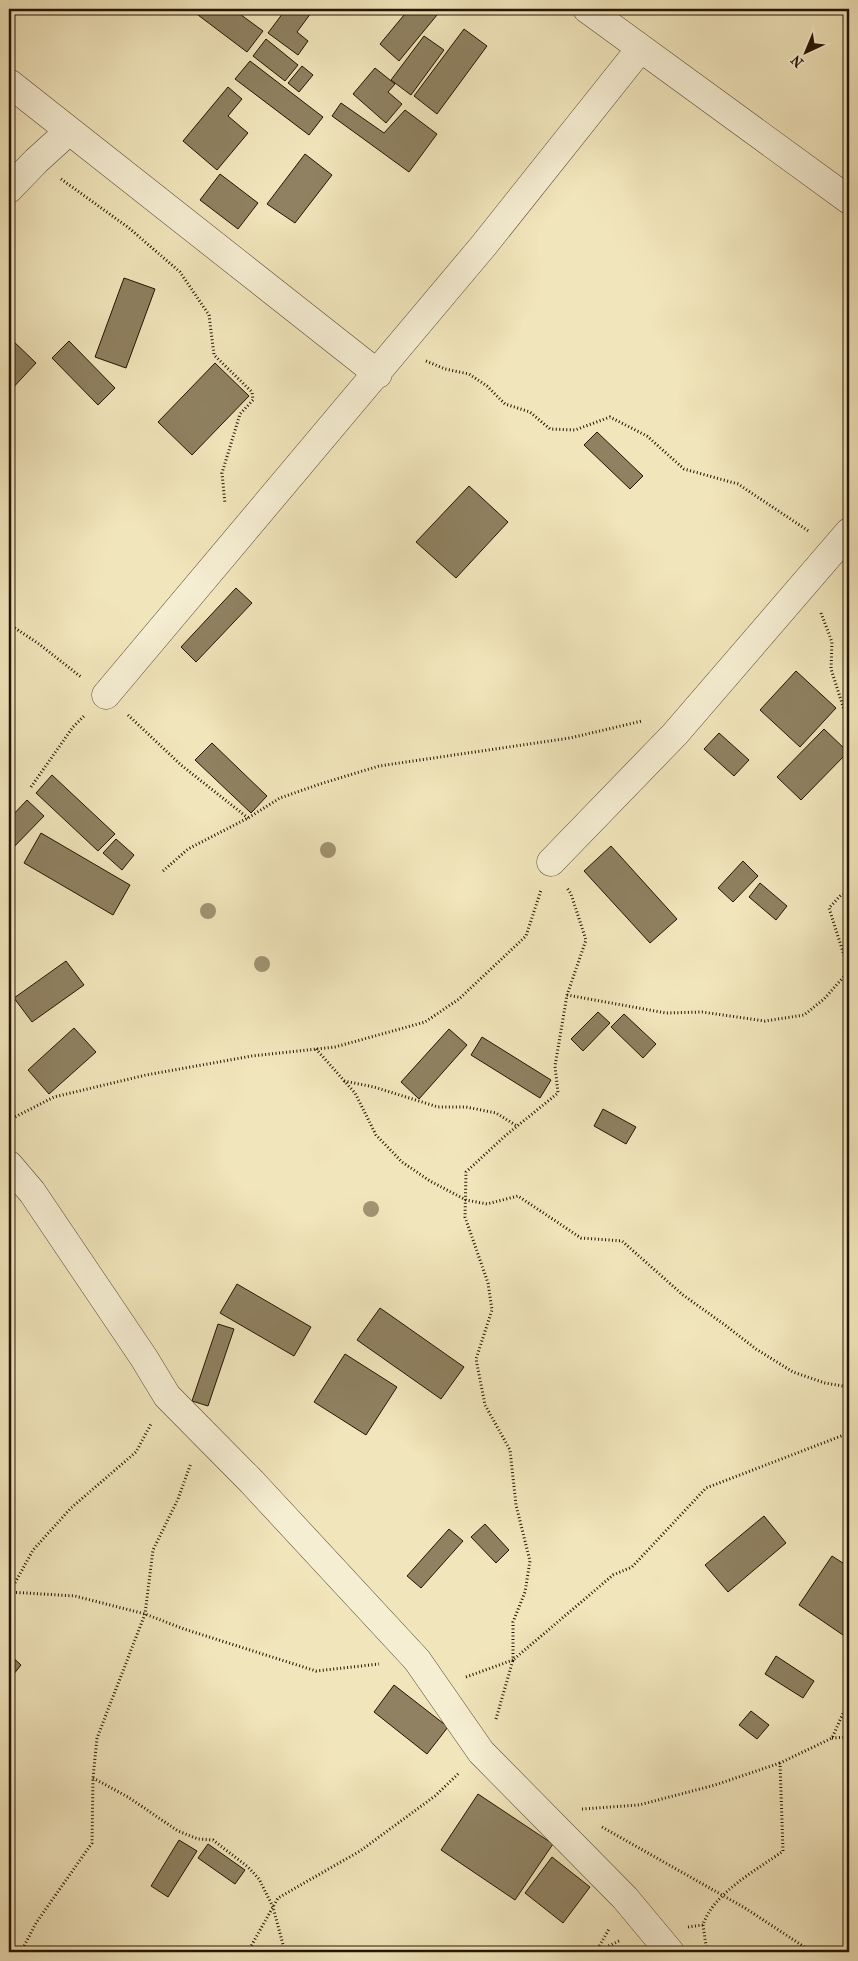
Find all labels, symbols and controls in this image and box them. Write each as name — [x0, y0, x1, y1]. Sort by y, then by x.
north arrow — [780, 28, 830, 78]
text: N — [787, 51, 807, 71]

